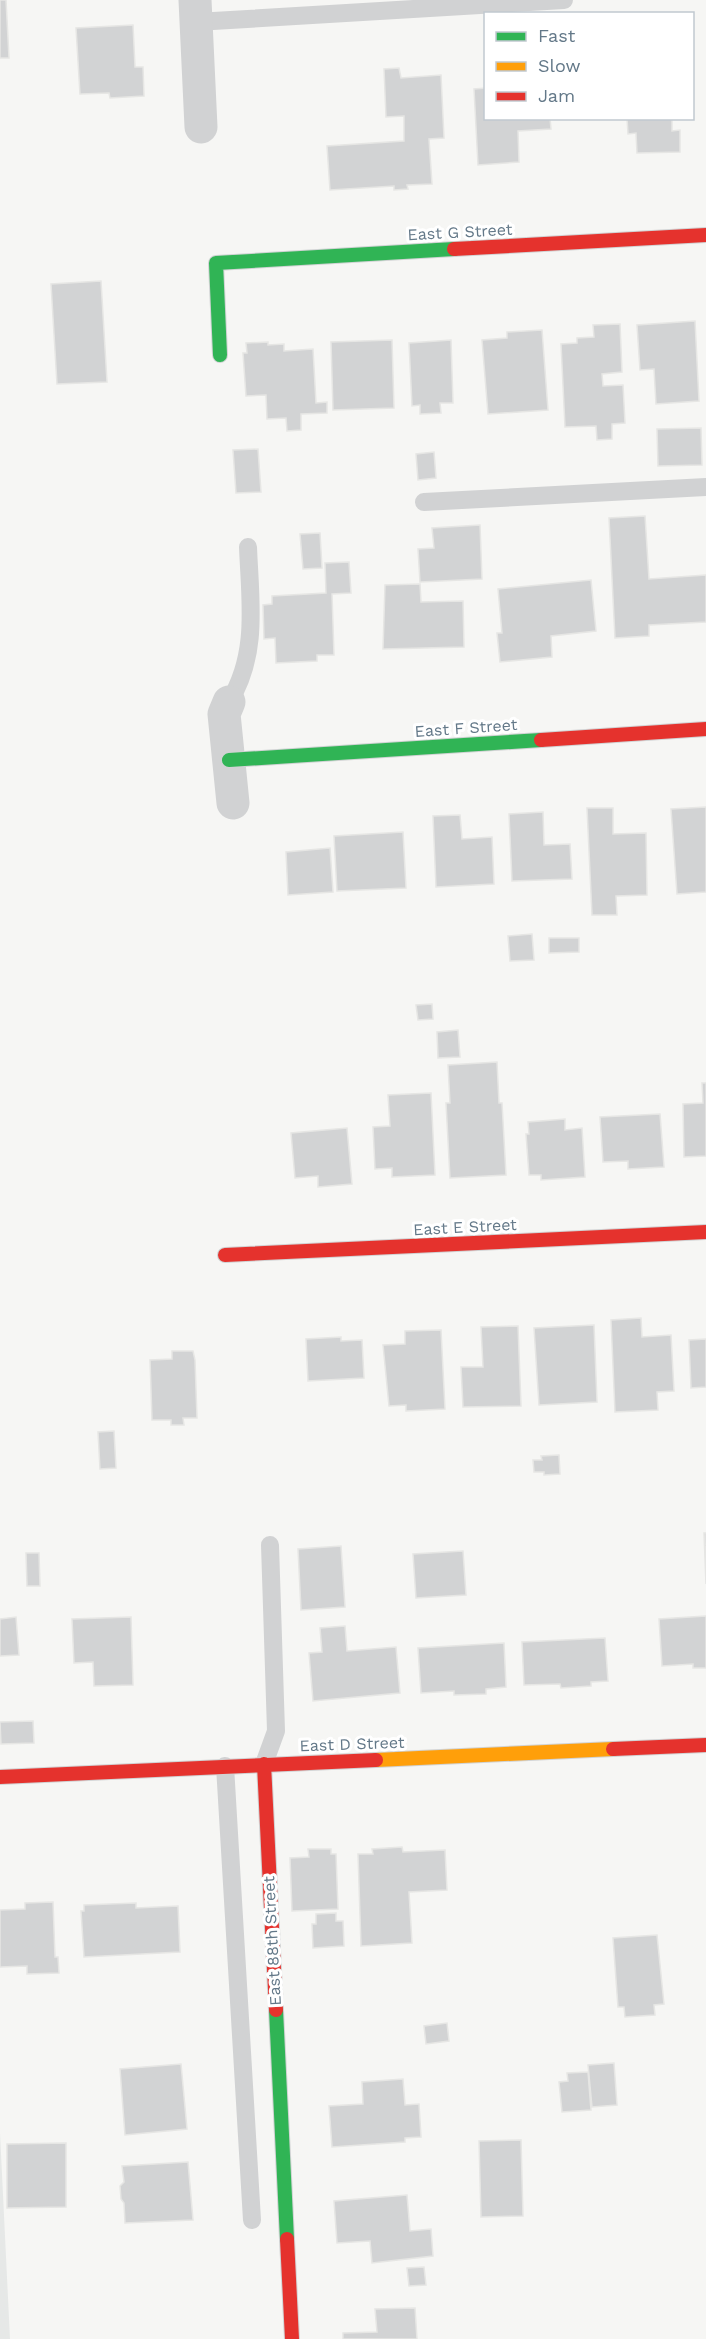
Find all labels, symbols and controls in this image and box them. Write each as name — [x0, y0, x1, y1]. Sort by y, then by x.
legend — [484, 12, 694, 120]
text: Fast — [538, 25, 576, 46]
text: Slow — [538, 55, 581, 76]
text: Jam — [538, 85, 575, 106]
street label: East G Street — [407, 220, 513, 244]
street label: East F Street — [414, 715, 518, 741]
street label: East E Street — [413, 1215, 518, 1239]
street label: East D Street — [299, 1733, 405, 1755]
street label: East 88th Street — [259, 1875, 285, 2006]

